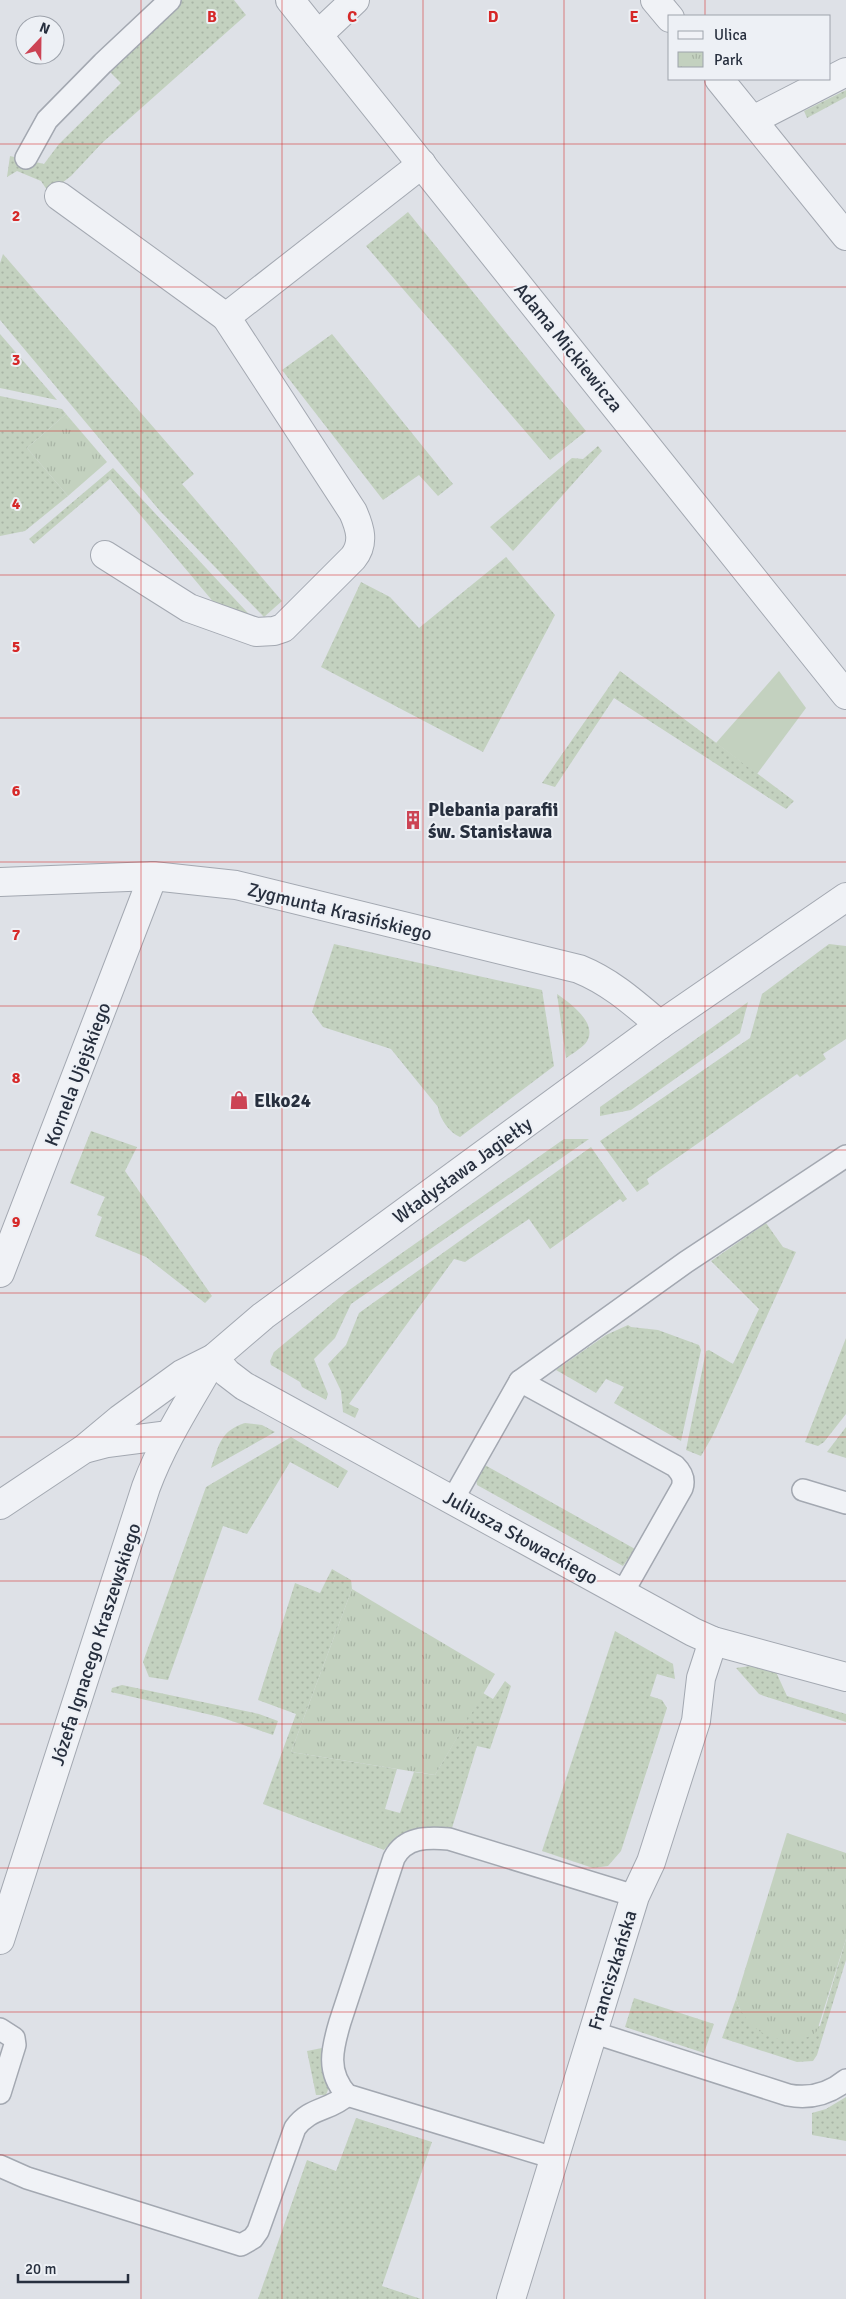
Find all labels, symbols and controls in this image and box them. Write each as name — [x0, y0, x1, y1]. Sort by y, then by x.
text: B — [207, 7, 217, 27]
text: C — [347, 7, 357, 27]
text: D — [488, 7, 499, 27]
text: E — [629, 7, 639, 27]
north arrow — [15, 15, 65, 65]
legend — [668, 15, 831, 80]
text: N — [37, 19, 52, 38]
text: Ulica — [714, 26, 747, 44]
text: Park — [714, 51, 743, 69]
text: 2 — [12, 206, 20, 226]
street label: Adama Mickiewicza — [509, 278, 628, 417]
text: 3 — [12, 350, 20, 370]
text: 4 — [12, 494, 21, 514]
text: 5 — [12, 637, 20, 657]
text: 6 — [12, 781, 21, 801]
place label: Plebania parafii św. Stanisława — [428, 798, 559, 844]
building icon: Plebania parafii św. Stanisława — [402, 809, 424, 831]
street label: Zygmunta Krasińskiego — [245, 877, 435, 947]
text: 7 — [12, 925, 21, 945]
street label: Kornela Ujejskiego — [39, 999, 116, 1150]
text: 8 — [12, 1068, 21, 1088]
shop icon: Elko24 — [228, 1089, 250, 1111]
place label: Elko24 — [254, 1089, 311, 1113]
street label: Władysława Jagiełły — [388, 1112, 537, 1229]
text: 9 — [12, 1212, 21, 1232]
street label: Juliusza Słowackiego — [439, 1485, 602, 1590]
street label: Józefa Ignacego Kraszewskiego — [45, 1520, 147, 1769]
street label: Franciszkańska — [583, 1907, 643, 2033]
scale bar — [18, 2252, 128, 2284]
text: 20 m — [25, 2260, 56, 2278]

